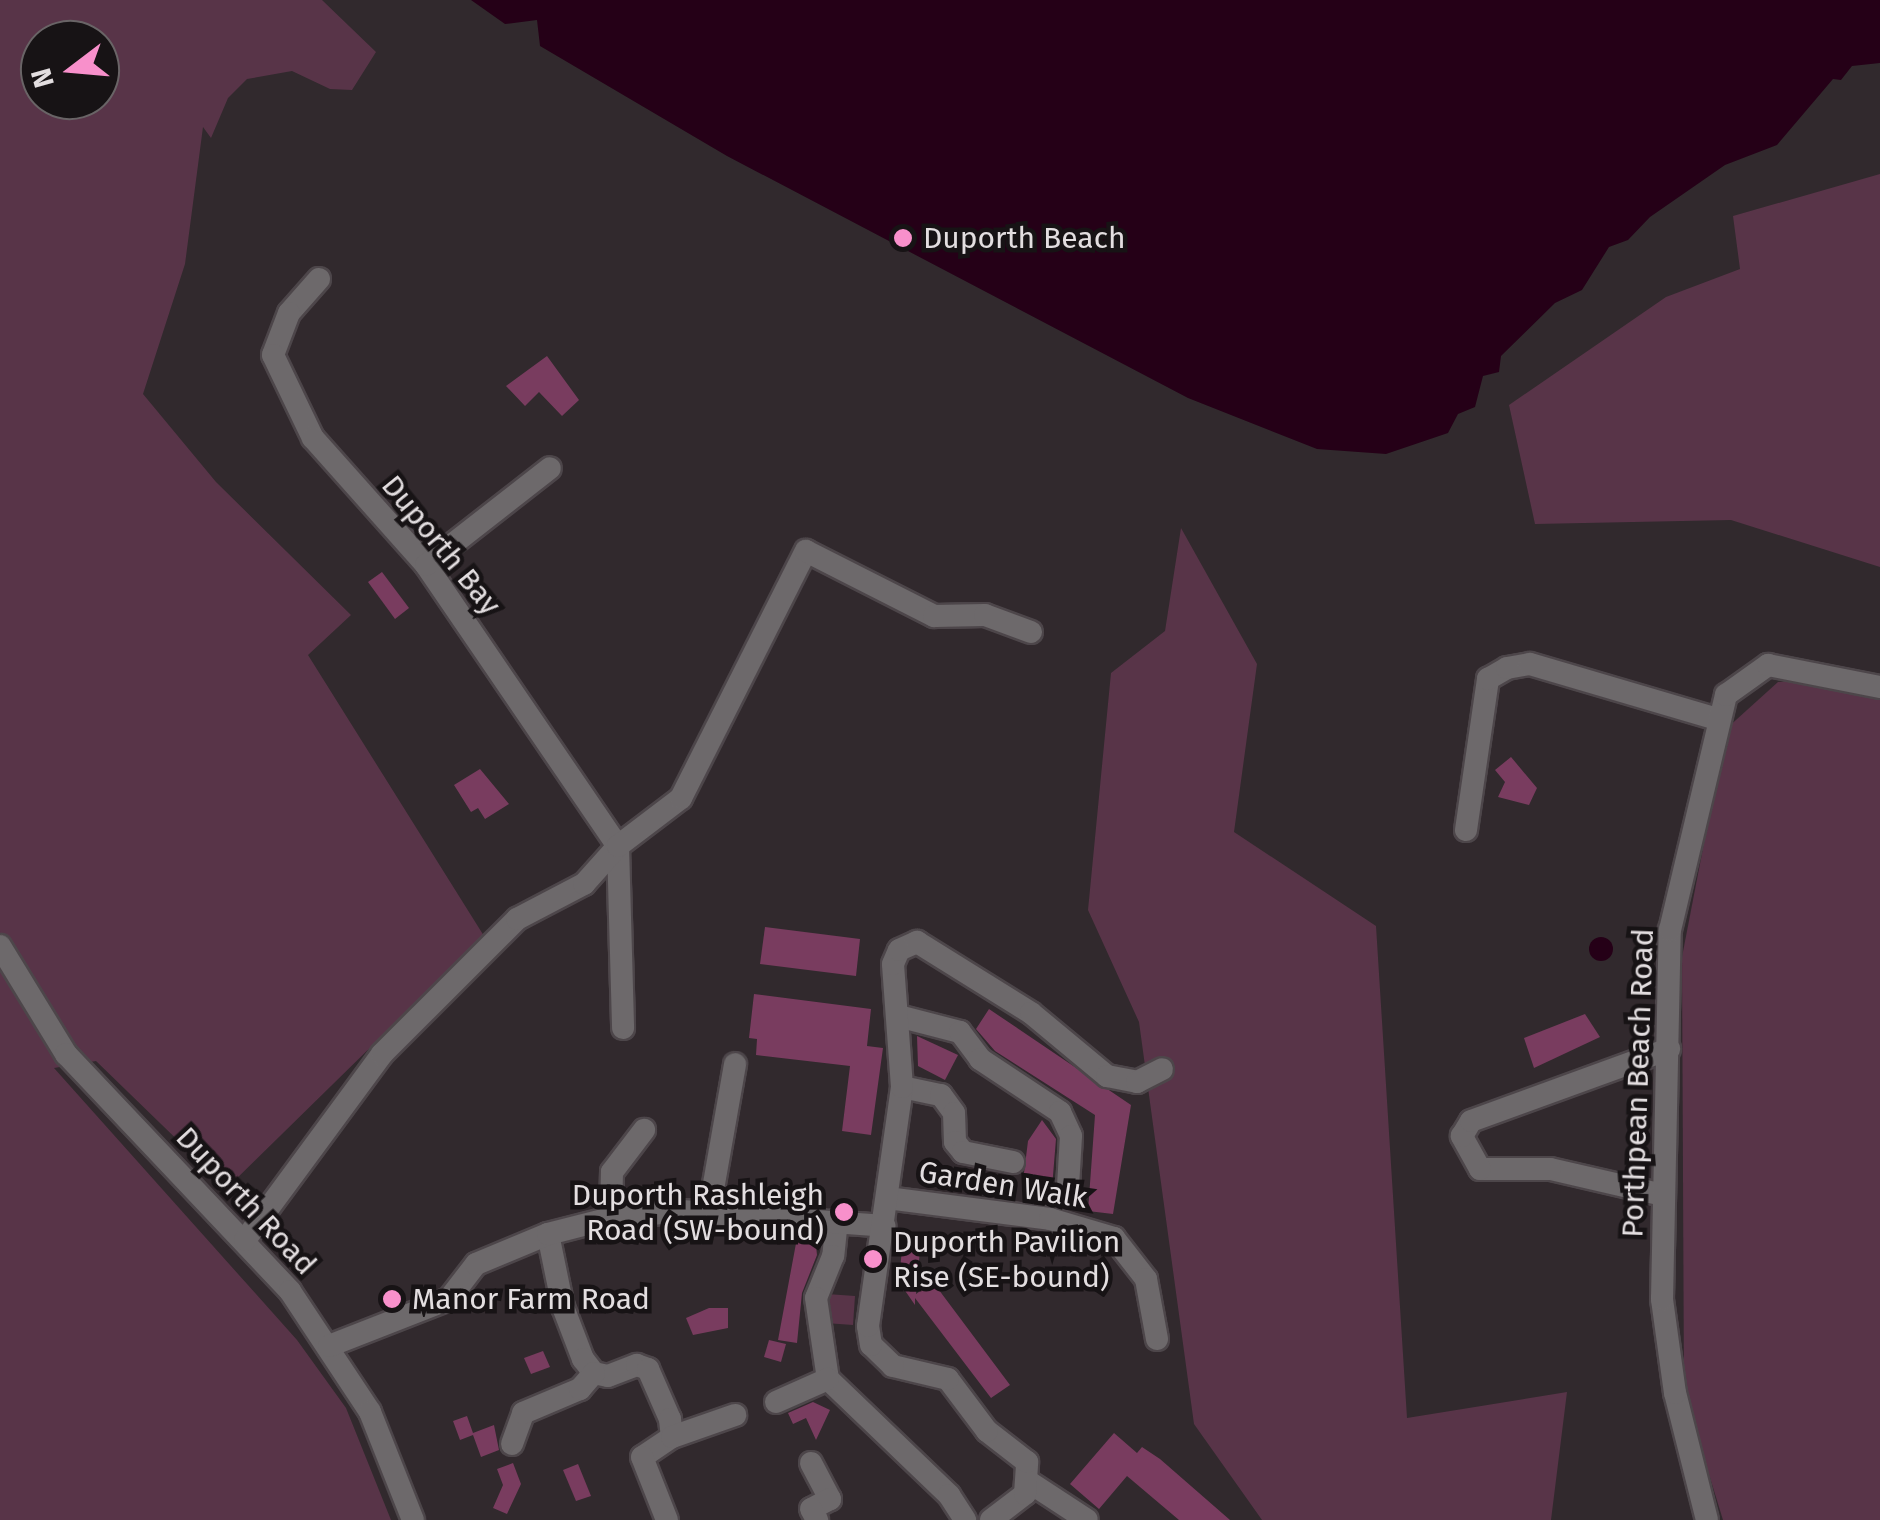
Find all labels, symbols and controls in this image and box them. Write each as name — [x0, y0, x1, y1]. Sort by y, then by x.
north arrow — [20, 20, 120, 120]
text: N — [24, 64, 61, 91]
place label: Duporth Beach — [923, 220, 1126, 256]
marker: Duporth Beach — [892, 227, 914, 249]
street label: Duporth Bay — [374, 468, 508, 622]
street label: Porthpean Beach Road — [1615, 928, 1661, 1238]
street label: Duporth Road — [168, 1120, 324, 1282]
street label: Garden Walk — [916, 1154, 1090, 1216]
place label: Duporth Rashleigh Road (SW-bound) — [572, 1177, 824, 1248]
marker: Duporth Rashleigh Road (SW-bound) — [833, 1201, 855, 1223]
place label: Duporth Pavilion Rise (SE-bound) — [893, 1224, 1120, 1294]
marker: Duporth Pavilion Rise (SE-bound) — [862, 1248, 884, 1270]
place label: Manor Farm Road — [412, 1281, 650, 1317]
marker: Manor Farm Road — [381, 1288, 403, 1310]

